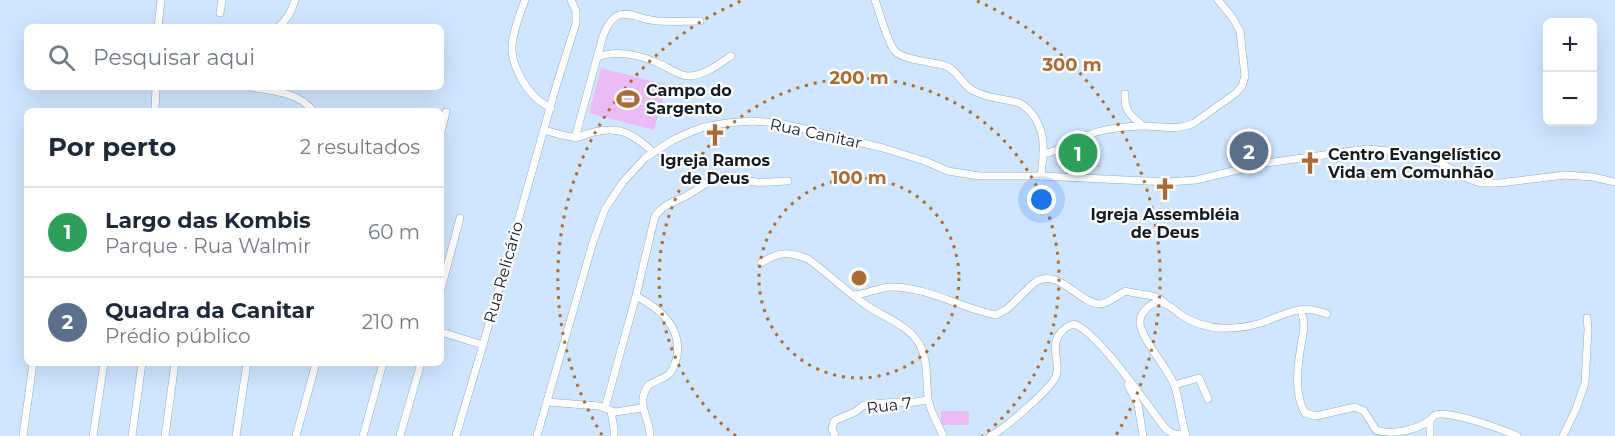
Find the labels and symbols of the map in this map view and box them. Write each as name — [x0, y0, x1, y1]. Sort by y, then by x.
text: 300 m — [1041, 54, 1102, 76]
text: 200 m — [829, 67, 889, 89]
place label: Campo do Sargento — [646, 81, 732, 118]
sports icon: Campo do Sargento — [615, 86, 641, 112]
street label: Rua Canitar — [768, 114, 864, 153]
church icon: Igreja Ramos de Deus — [702, 122, 728, 148]
pin: 2 — [1230, 128, 1268, 174]
pin: 1 — [1058, 130, 1098, 176]
place label: Centro Evangelístico Vida em Comunhão — [1327, 145, 1501, 182]
church icon: Centro Evangelístico Vida em Comunhão — [1297, 150, 1323, 176]
place label: Igreja Ramos de Deus — [660, 151, 770, 188]
text: 100 m — [831, 167, 887, 189]
church icon: Igreja Assembléia de Deus — [1152, 176, 1178, 202]
your location — [1027, 185, 1056, 214]
place label: Igreja Assembléia de Deus — [1090, 205, 1240, 242]
street label: Rua Relicário — [480, 219, 527, 325]
centre of rings — [849, 268, 869, 288]
street label: Rua 7 — [865, 393, 913, 418]

